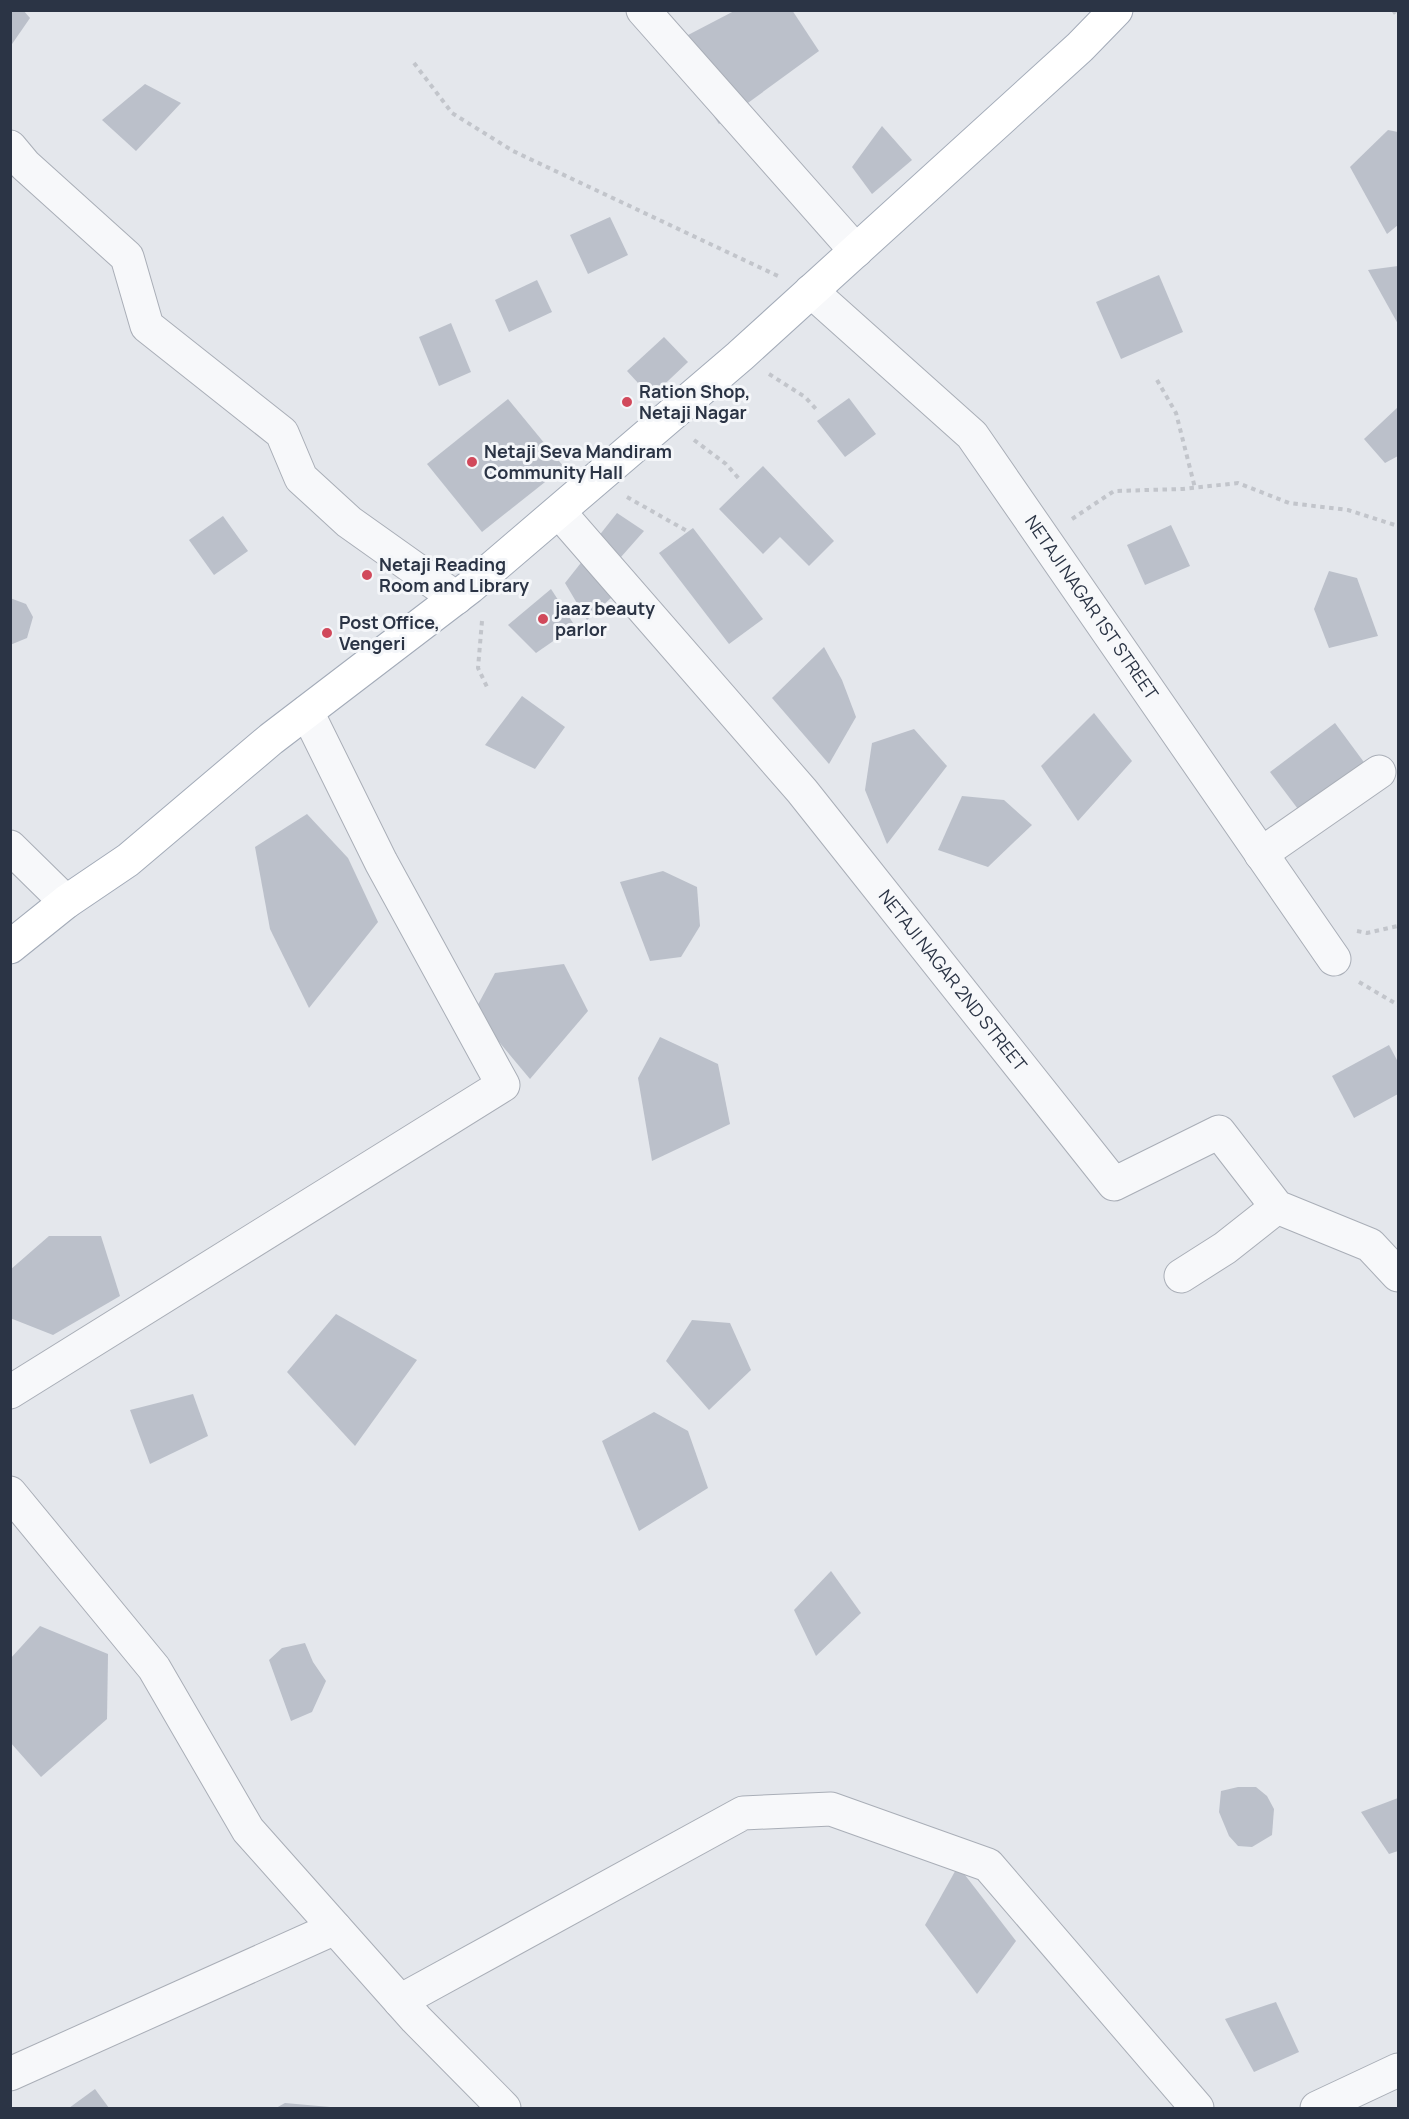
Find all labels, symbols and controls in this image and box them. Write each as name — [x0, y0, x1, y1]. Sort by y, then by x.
place label: Ration Shop, Netaji Nagar — [639, 379, 750, 424]
marker: Ration Shop, Netaji Nagar — [620, 395, 634, 409]
place label: Netaji Seva Mandiram Community Hall — [484, 439, 672, 484]
marker: Netaji Seva Mandiram Community Hall — [465, 455, 479, 469]
street label: NETAJI NAGAR 1ST STREET — [1020, 510, 1164, 704]
place label: Netaji Reading Room and Library — [379, 552, 529, 597]
marker: Netaji Reading Room and Library — [360, 568, 374, 582]
place label: jaaz beauty parlor — [554, 596, 655, 641]
place label: Post Office, Vengeri — [339, 610, 440, 655]
marker: jaaz beauty parlor — [536, 612, 550, 626]
marker: Post Office, Vengeri — [320, 626, 334, 640]
street label: NETAJI NAGAR 2ND STREET — [874, 884, 1033, 1076]

